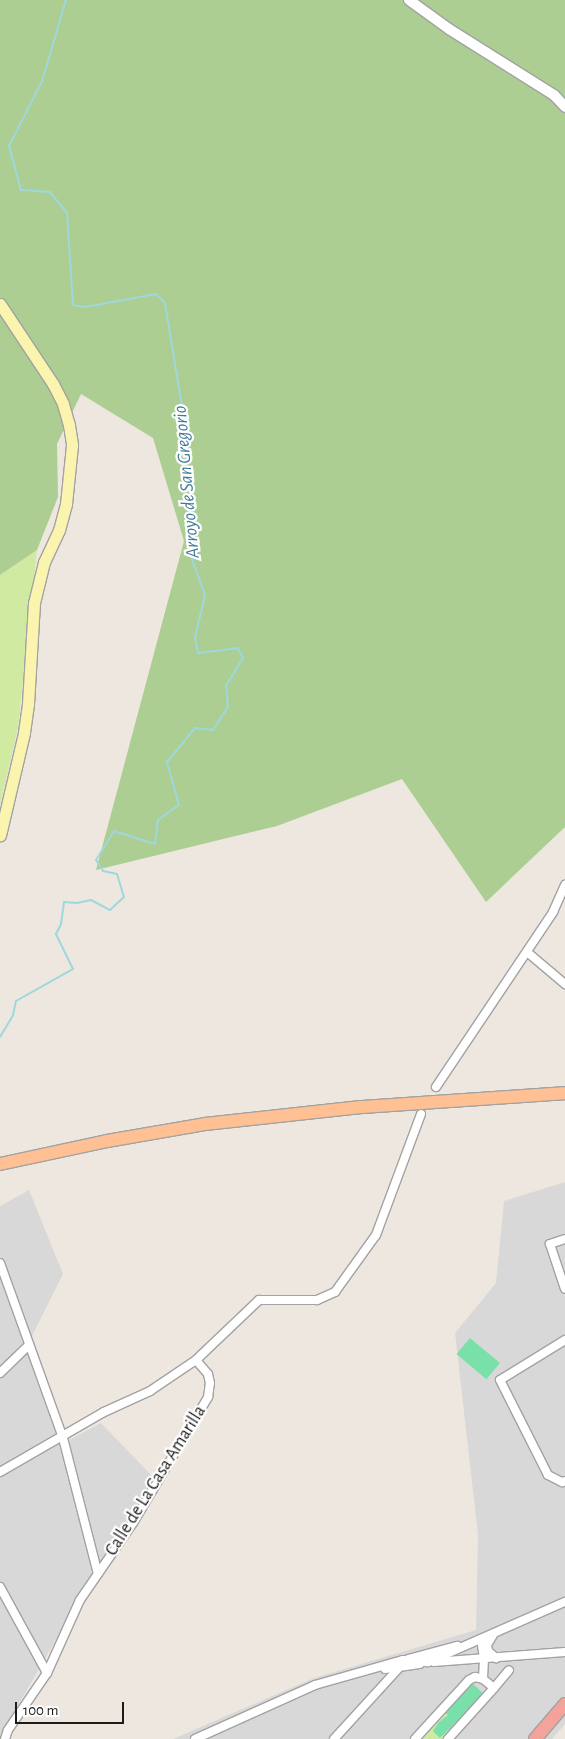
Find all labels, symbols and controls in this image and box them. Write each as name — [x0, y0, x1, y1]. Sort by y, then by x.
water label: Arroyo de San Gregorio — [169, 405, 205, 559]
street label: Calle de La Casa Amarilla — [101, 1402, 211, 1560]
scale bar — [18, 1692, 126, 1724]
text: 100 m — [23, 1703, 58, 1718]

